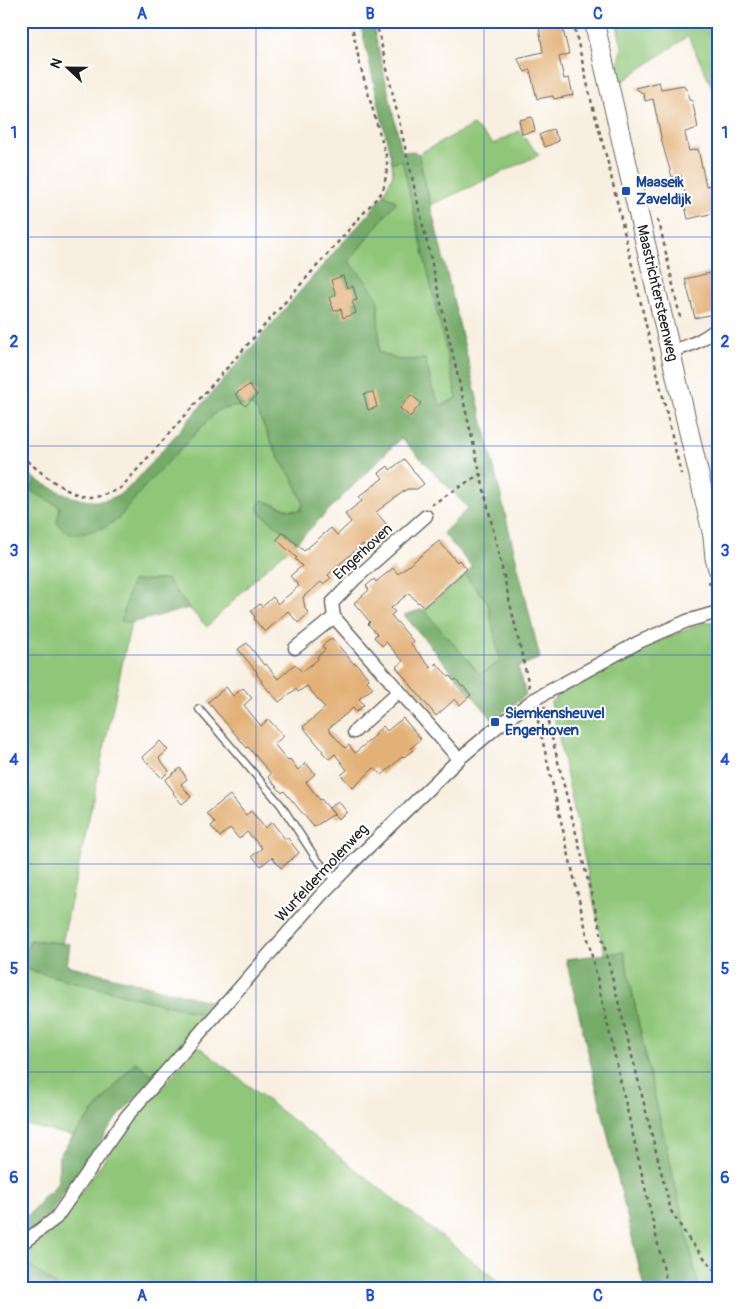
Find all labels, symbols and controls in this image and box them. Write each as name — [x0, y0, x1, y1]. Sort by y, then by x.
text: A — [137, 4, 148, 24]
text: B — [365, 4, 375, 24]
text: C — [593, 4, 603, 24]
north arrow — [42, 42, 92, 92]
text: N — [47, 56, 66, 71]
text: 1 — [11, 123, 17, 143]
text: 1 — [722, 123, 728, 143]
place label: Maaseik Zaveldijk — [636, 173, 692, 209]
marker: Maaseik Zaveldijk — [620, 185, 632, 197]
street label: Maastrichtersteenweg — [632, 223, 682, 363]
text: 2 — [10, 332, 19, 352]
text: 2 — [721, 332, 730, 352]
street label: Engerhoven — [329, 520, 397, 584]
text: 3 — [10, 541, 19, 561]
text: 3 — [721, 541, 730, 561]
place label: Siemkensheuvel Engerhoven — [505, 704, 605, 740]
marker: Siemkensheuvel Engerhoven — [489, 716, 501, 728]
text: 4 — [9, 750, 19, 770]
text: 4 — [720, 750, 730, 770]
street label: Wurfeldermolenweg — [272, 820, 372, 926]
text: 5 — [10, 959, 19, 979]
text: 5 — [721, 959, 730, 979]
text: 6 — [9, 1168, 19, 1188]
text: 6 — [720, 1168, 730, 1188]
text: A — [137, 1286, 148, 1306]
text: B — [365, 1286, 375, 1306]
text: C — [593, 1286, 603, 1306]

